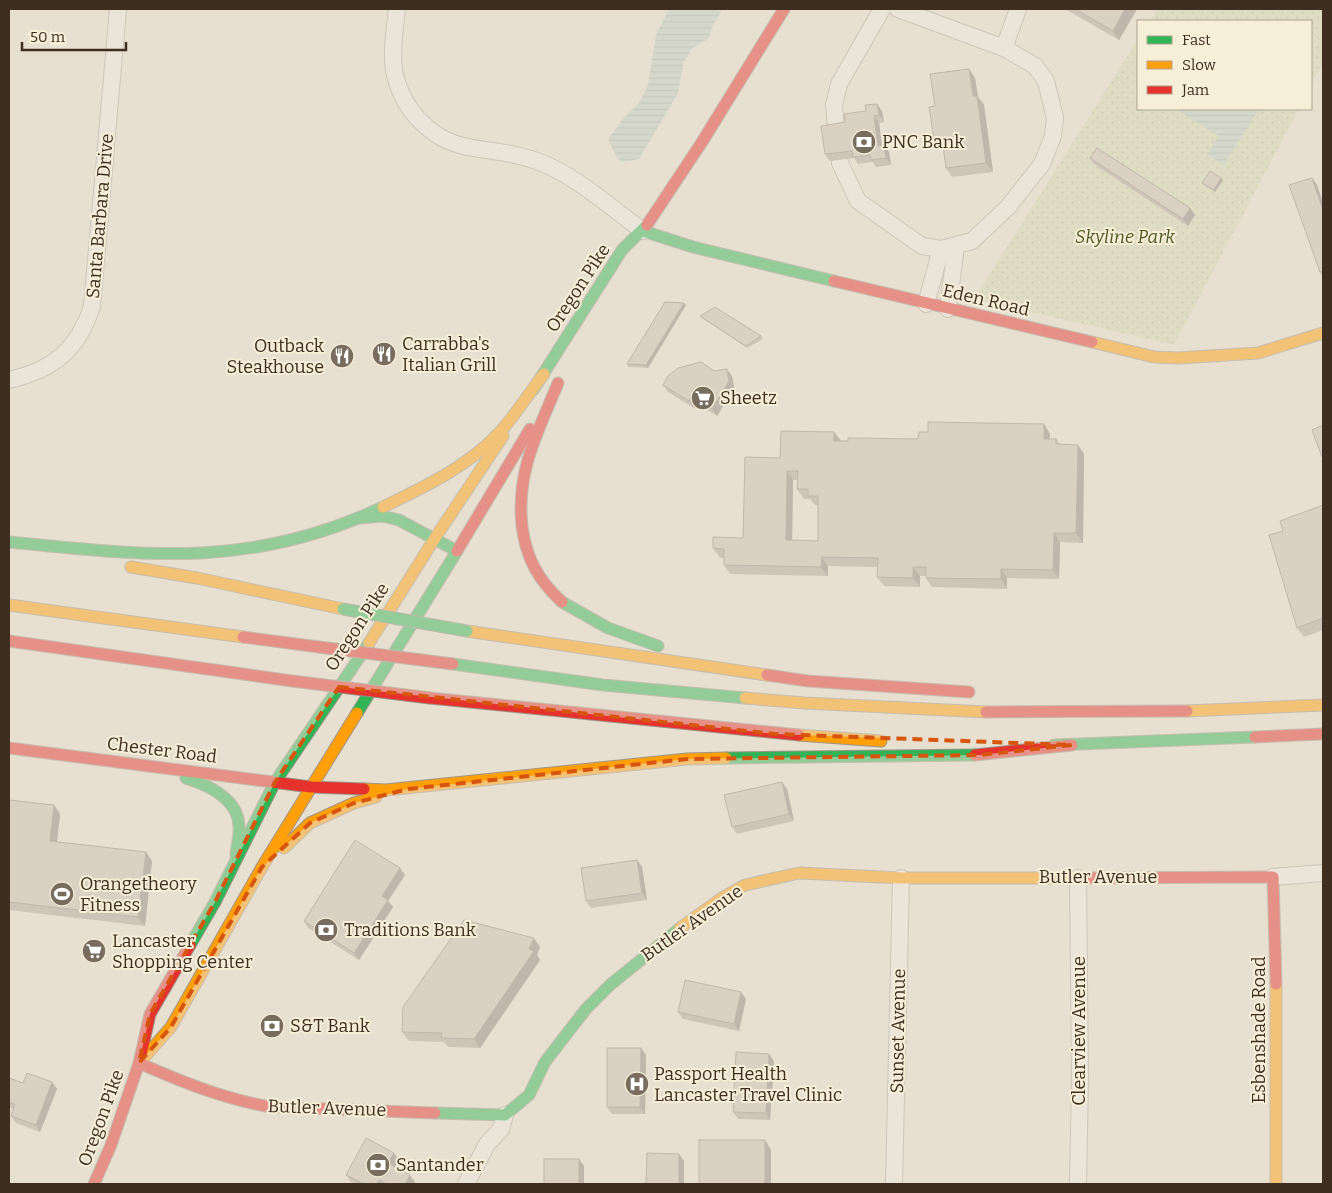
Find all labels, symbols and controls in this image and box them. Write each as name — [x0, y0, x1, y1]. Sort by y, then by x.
scale bar — [22, 20, 126, 52]
legend — [1137, 20, 1312, 110]
text: 50 m — [30, 28, 66, 46]
text: Fast — [1182, 31, 1211, 49]
text: Slow — [1182, 56, 1217, 74]
text: Jam — [1181, 81, 1210, 99]
bank icon: PNC Bank — [851, 129, 877, 155]
place label: PNC Bank — [882, 131, 965, 153]
street label: Santa Barbara Drive — [82, 133, 118, 299]
park label: Skyline Park — [1075, 226, 1175, 248]
street label: Oregon Pike — [541, 240, 615, 336]
street label: Eden Road — [940, 279, 1032, 321]
place label: Carrabba's Italian Grill — [402, 333, 496, 376]
place label: Outback Steakhouse — [226, 335, 325, 378]
restaurant icon: Carrabba's Italian Grill — [371, 341, 397, 367]
restaurant icon: Outback Steakhouse — [329, 343, 355, 369]
supermarket icon: Sheetz — [690, 385, 716, 411]
place label: Sheetz — [720, 387, 777, 409]
street label: Oregon Pike — [320, 579, 394, 675]
street label: Chester Road — [106, 732, 219, 768]
street label: Butler Avenue — [1039, 866, 1157, 888]
place label: Orangetheory Fitness — [80, 873, 197, 916]
street label: Butler Avenue — [637, 880, 747, 966]
sports icon: Orangetheory Fitness — [49, 881, 75, 907]
bank icon: Traditions Bank — [313, 917, 339, 943]
place label: Traditions Bank — [344, 919, 477, 941]
place label: Lancaster Shopping Center — [112, 930, 253, 973]
supermarket icon: Lancaster Shopping Center — [81, 938, 107, 964]
street label: Clearview Avenue — [1068, 956, 1090, 1106]
street label: Esbenshade Road — [1248, 956, 1270, 1104]
street label: Sunset Avenue — [886, 968, 910, 1094]
bank icon: S&T Bank — [259, 1013, 285, 1039]
place label: S&T Bank — [290, 1015, 371, 1037]
place label: Passport Health Lancaster Travel Clinic — [654, 1063, 842, 1106]
street label: Oregon Pike — [73, 1067, 129, 1169]
hospital icon: Passport Health Lancaster Travel Clinic — [624, 1071, 650, 1097]
street label: Butler Avenue — [267, 1095, 387, 1121]
bank icon: Santander — [365, 1152, 391, 1178]
place label: Santander — [396, 1154, 484, 1176]

